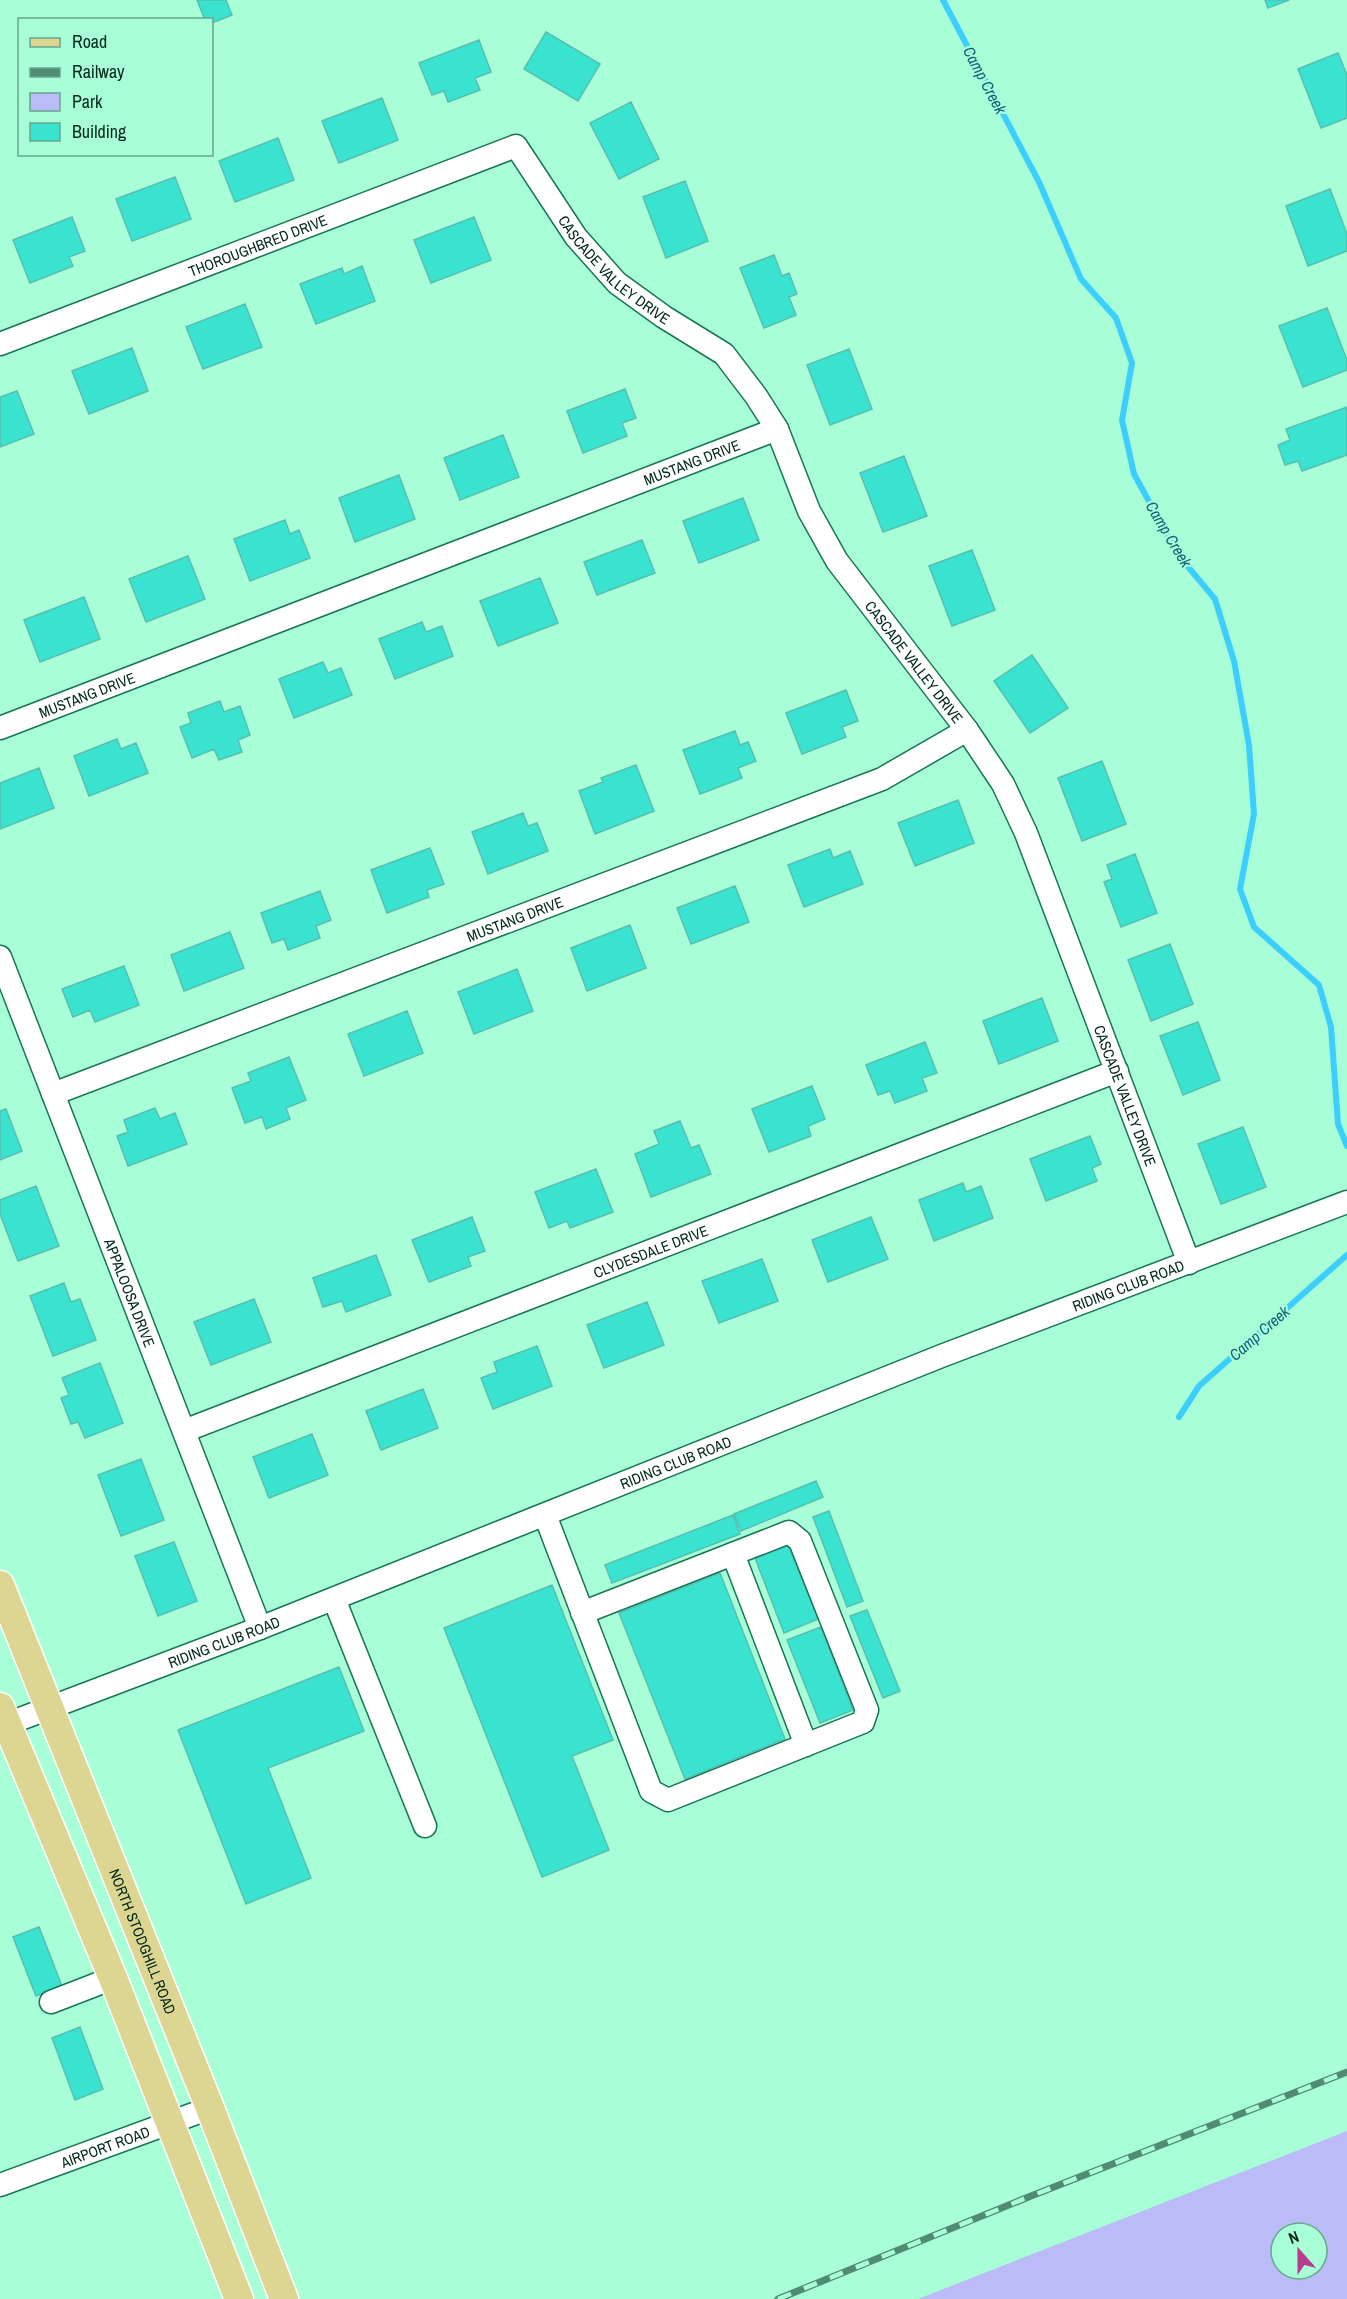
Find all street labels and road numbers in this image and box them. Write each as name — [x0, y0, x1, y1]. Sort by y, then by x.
street label: THOROUGHBRED DRIVE — [185, 209, 330, 281]
street label: CASCADE VALLEY DRIVE — [554, 211, 674, 329]
street label: MUSTANG DRIVE — [640, 434, 743, 490]
street label: CASCADE VALLEY DRIVE — [861, 596, 968, 727]
street label: MUSTANG DRIVE — [36, 667, 138, 723]
street label: MUSTANG DRIVE — [464, 891, 566, 946]
street label: CASCADE VALLEY DRIVE — [1089, 1022, 1162, 1169]
street label: CLYDESDALE DRIVE — [590, 1219, 711, 1283]
street label: APPALOOSA DRIVE — [99, 1234, 161, 1350]
street label: RIDING CLUB ROAD — [1069, 1254, 1187, 1316]
street label: RIDING CLUB ROAD — [617, 1430, 734, 1494]
street label: RIDING CLUB ROAD — [165, 1611, 283, 1673]
street label: NORTH STODGHILL ROAD — [104, 1865, 182, 2017]
street label: AIRPORT ROAD — [57, 2120, 153, 2173]

